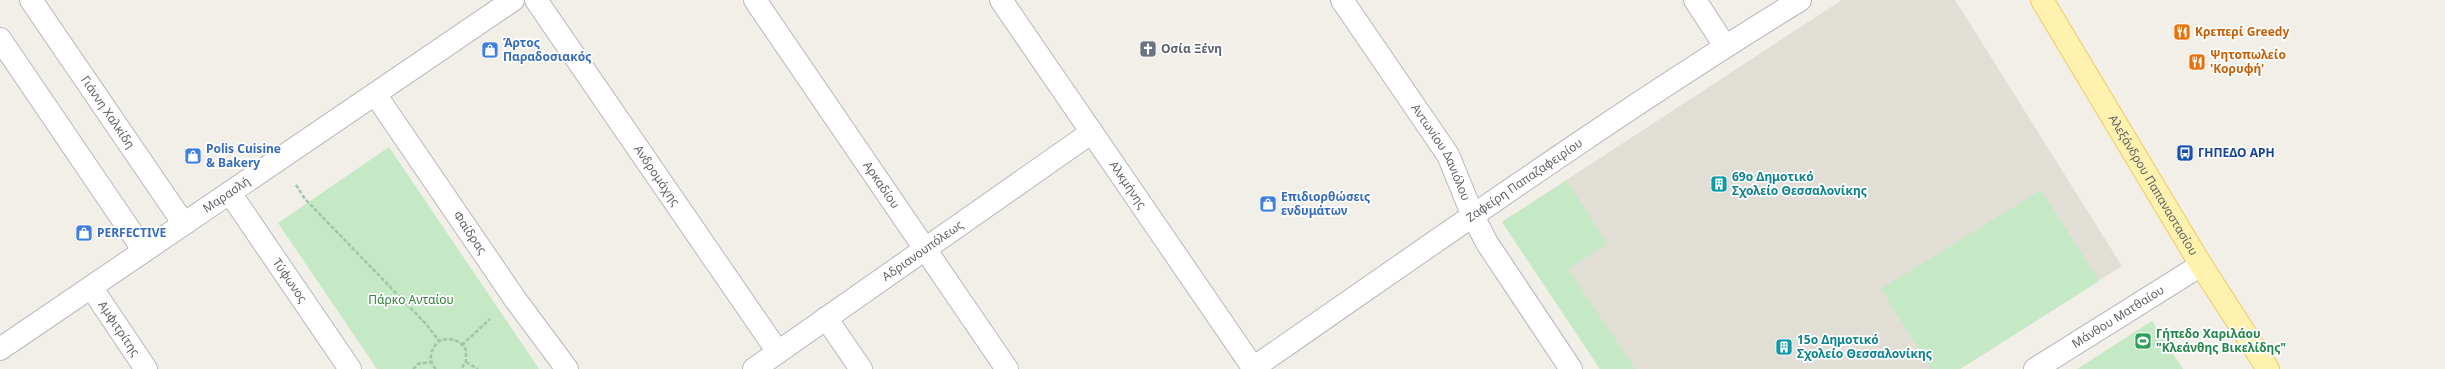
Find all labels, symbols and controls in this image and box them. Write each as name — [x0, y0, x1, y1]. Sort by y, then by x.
restaurant icon: Κρεπερί Greedy — [2172, 22, 2192, 42]
place label: Κρεπερί Greedy — [2195, 23, 2289, 40]
place label: Άρτος Παραδοσιακός — [503, 34, 591, 65]
church icon: Οσία Ξένη — [1138, 39, 1158, 59]
shop icon: Άρτος Παραδοσιακός — [480, 40, 500, 60]
place label: Οσία Ξένη — [1161, 40, 1222, 57]
place label: Ψητοπωλείο 'Κορυφή' — [2210, 46, 2286, 77]
restaurant icon: Ψητοπωλείο 'Κορυφή' — [2187, 52, 2207, 72]
street label: Γιάννη Χαλκίδη — [77, 72, 139, 152]
street label: Αντωνίου Δανιόλου — [1407, 100, 1475, 203]
street label: Αλεξάνδρου Παπαναστασίου — [2105, 111, 2202, 259]
street label: Ζαφείρη Παπαζαφειρίου — [1463, 134, 1586, 226]
place label: Polis Cuisine & Bakery — [206, 140, 281, 171]
street label: Ανδρομάχης — [630, 141, 684, 209]
bus stop icon: ΓΗΠΕΔΟ ΑΡΗ — [2175, 143, 2195, 163]
place label: ΓΗΠΕΔΟ ΑΡΗ — [2198, 144, 2275, 161]
shop icon: Polis Cuisine & Bakery — [183, 146, 203, 166]
street label: Αλκμήνης — [1106, 157, 1151, 212]
street label: Αρκαδίου — [860, 158, 904, 212]
place label: 69ο Δημοτικό Σχολείο Θεσσαλονίκης — [1732, 168, 1867, 199]
street label: Μαρασλή — [199, 172, 253, 217]
building icon: 69ο Δημοτικό Σχολείο Θεσσαλονίκης — [1709, 174, 1729, 194]
place label: Επιδιορθώσεις ενδυμάτων — [1281, 188, 1370, 219]
shop icon: Επιδιορθώσεις ενδυμάτων — [1258, 194, 1278, 214]
street label: Φαίδρας — [449, 207, 491, 258]
street label: Αδριανουπόλεως — [878, 216, 966, 285]
shop icon: PERFECTIVE — [74, 223, 94, 243]
place label: PERFECTIVE — [97, 224, 166, 241]
street label: Τύφωνος — [269, 255, 311, 306]
street label: Μάνθου Ματθαίου — [2068, 281, 2167, 352]
park label: Πάρκο Ανταίου — [368, 291, 454, 308]
street label: Αμφιτρίτης — [95, 297, 144, 359]
place label: Γήπεδο Χαριλάου "Κλεάνθης Βικελίδης" — [2156, 325, 2286, 356]
place label: 15ο Δημοτικό Σχολείο Θεσσαλονίκης — [1797, 331, 1932, 362]
sports icon: Γήπεδο Χαριλάου "Κλεάνθης Βικελίδης" — [2133, 331, 2153, 351]
building icon: 15ο Δημοτικό Σχολείο Θεσσαλονίκης — [1774, 337, 1794, 357]

